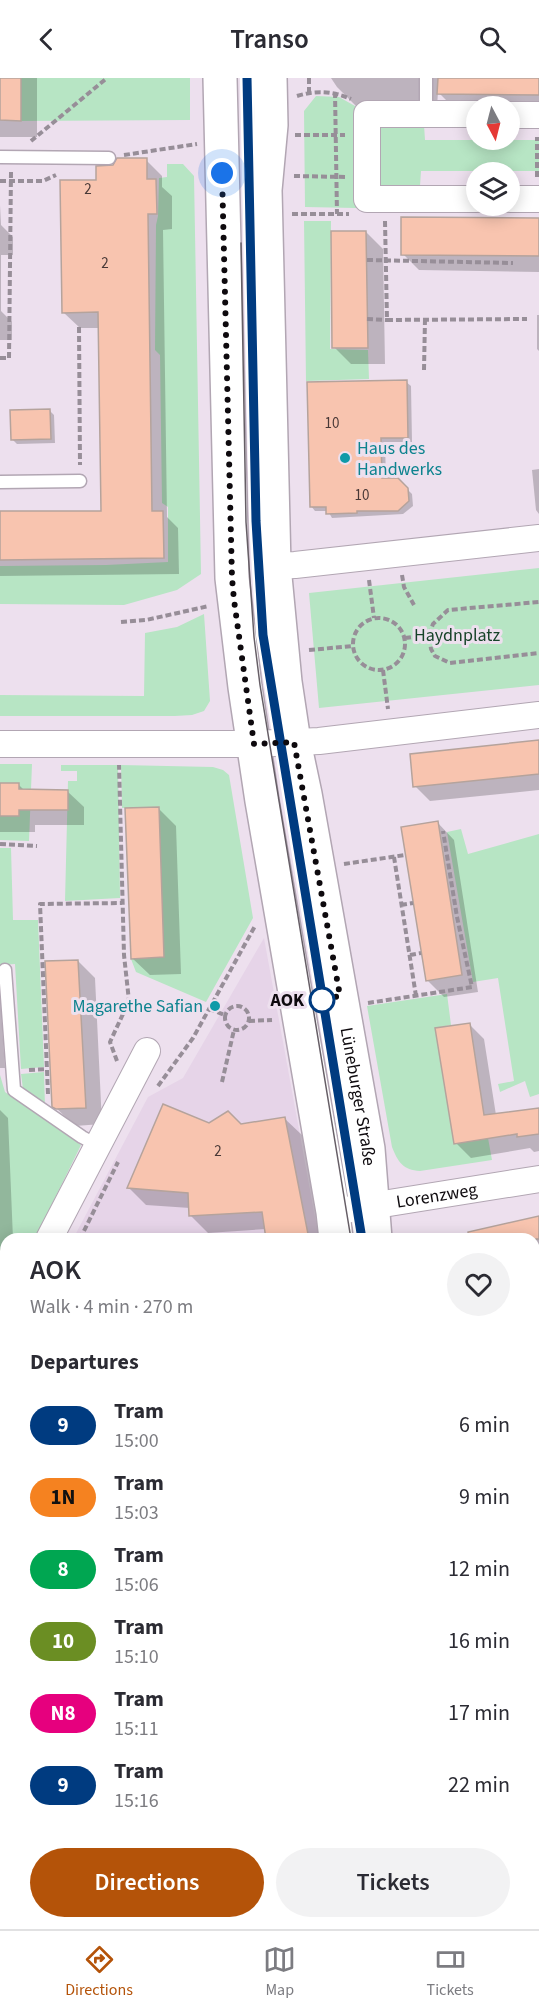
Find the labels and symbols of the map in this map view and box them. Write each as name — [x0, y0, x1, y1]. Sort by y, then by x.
north arrow — [466, 96, 520, 150]
your location — [207, 158, 237, 188]
house number: 2 — [84, 179, 92, 200]
house number: 2 — [101, 253, 109, 274]
house number: 10 — [325, 413, 339, 434]
place label: Haus des Handwerks — [357, 436, 442, 482]
marker: Haus des Handwerks — [338, 451, 352, 465]
house number: 10 — [355, 485, 369, 506]
park label: Haydnplatz — [414, 623, 500, 648]
marker: AOK — [309, 987, 335, 1013]
place label: AOK — [270, 988, 305, 1013]
place label: Magarethe Safian — [72, 994, 203, 1019]
marker: Magarethe Safian — [208, 999, 222, 1013]
street label: Lüneburger Straße — [334, 1025, 381, 1167]
house number: 2 — [214, 1141, 222, 1162]
street label: Lorenzweg — [395, 1177, 479, 1215]

